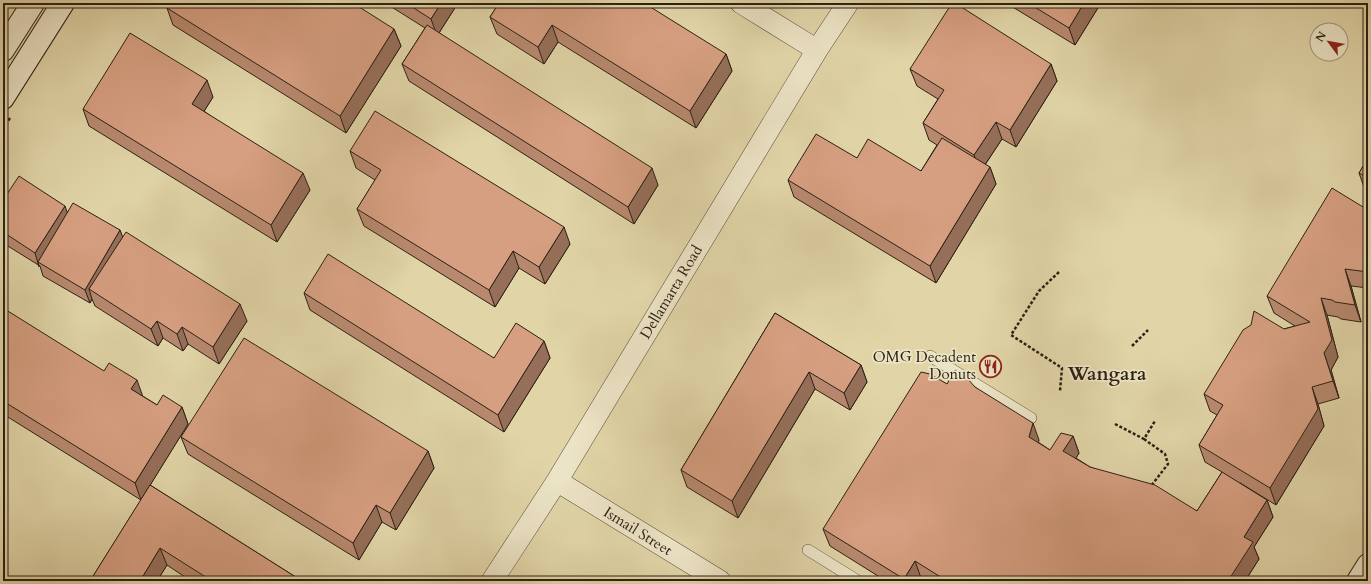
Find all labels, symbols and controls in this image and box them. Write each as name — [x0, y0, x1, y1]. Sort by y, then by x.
north arrow — [1309, 22, 1349, 62]
text: N — [1312, 29, 1330, 45]
street label: Dellamarta Road — [635, 241, 707, 343]
place label: OMG Decadent Donuts — [873, 347, 976, 384]
restaurant icon: OMG Decadent Donuts — [978, 353, 1004, 379]
district label: Wangara — [1067, 361, 1147, 387]
street label: Ismail Street — [600, 502, 676, 560]

